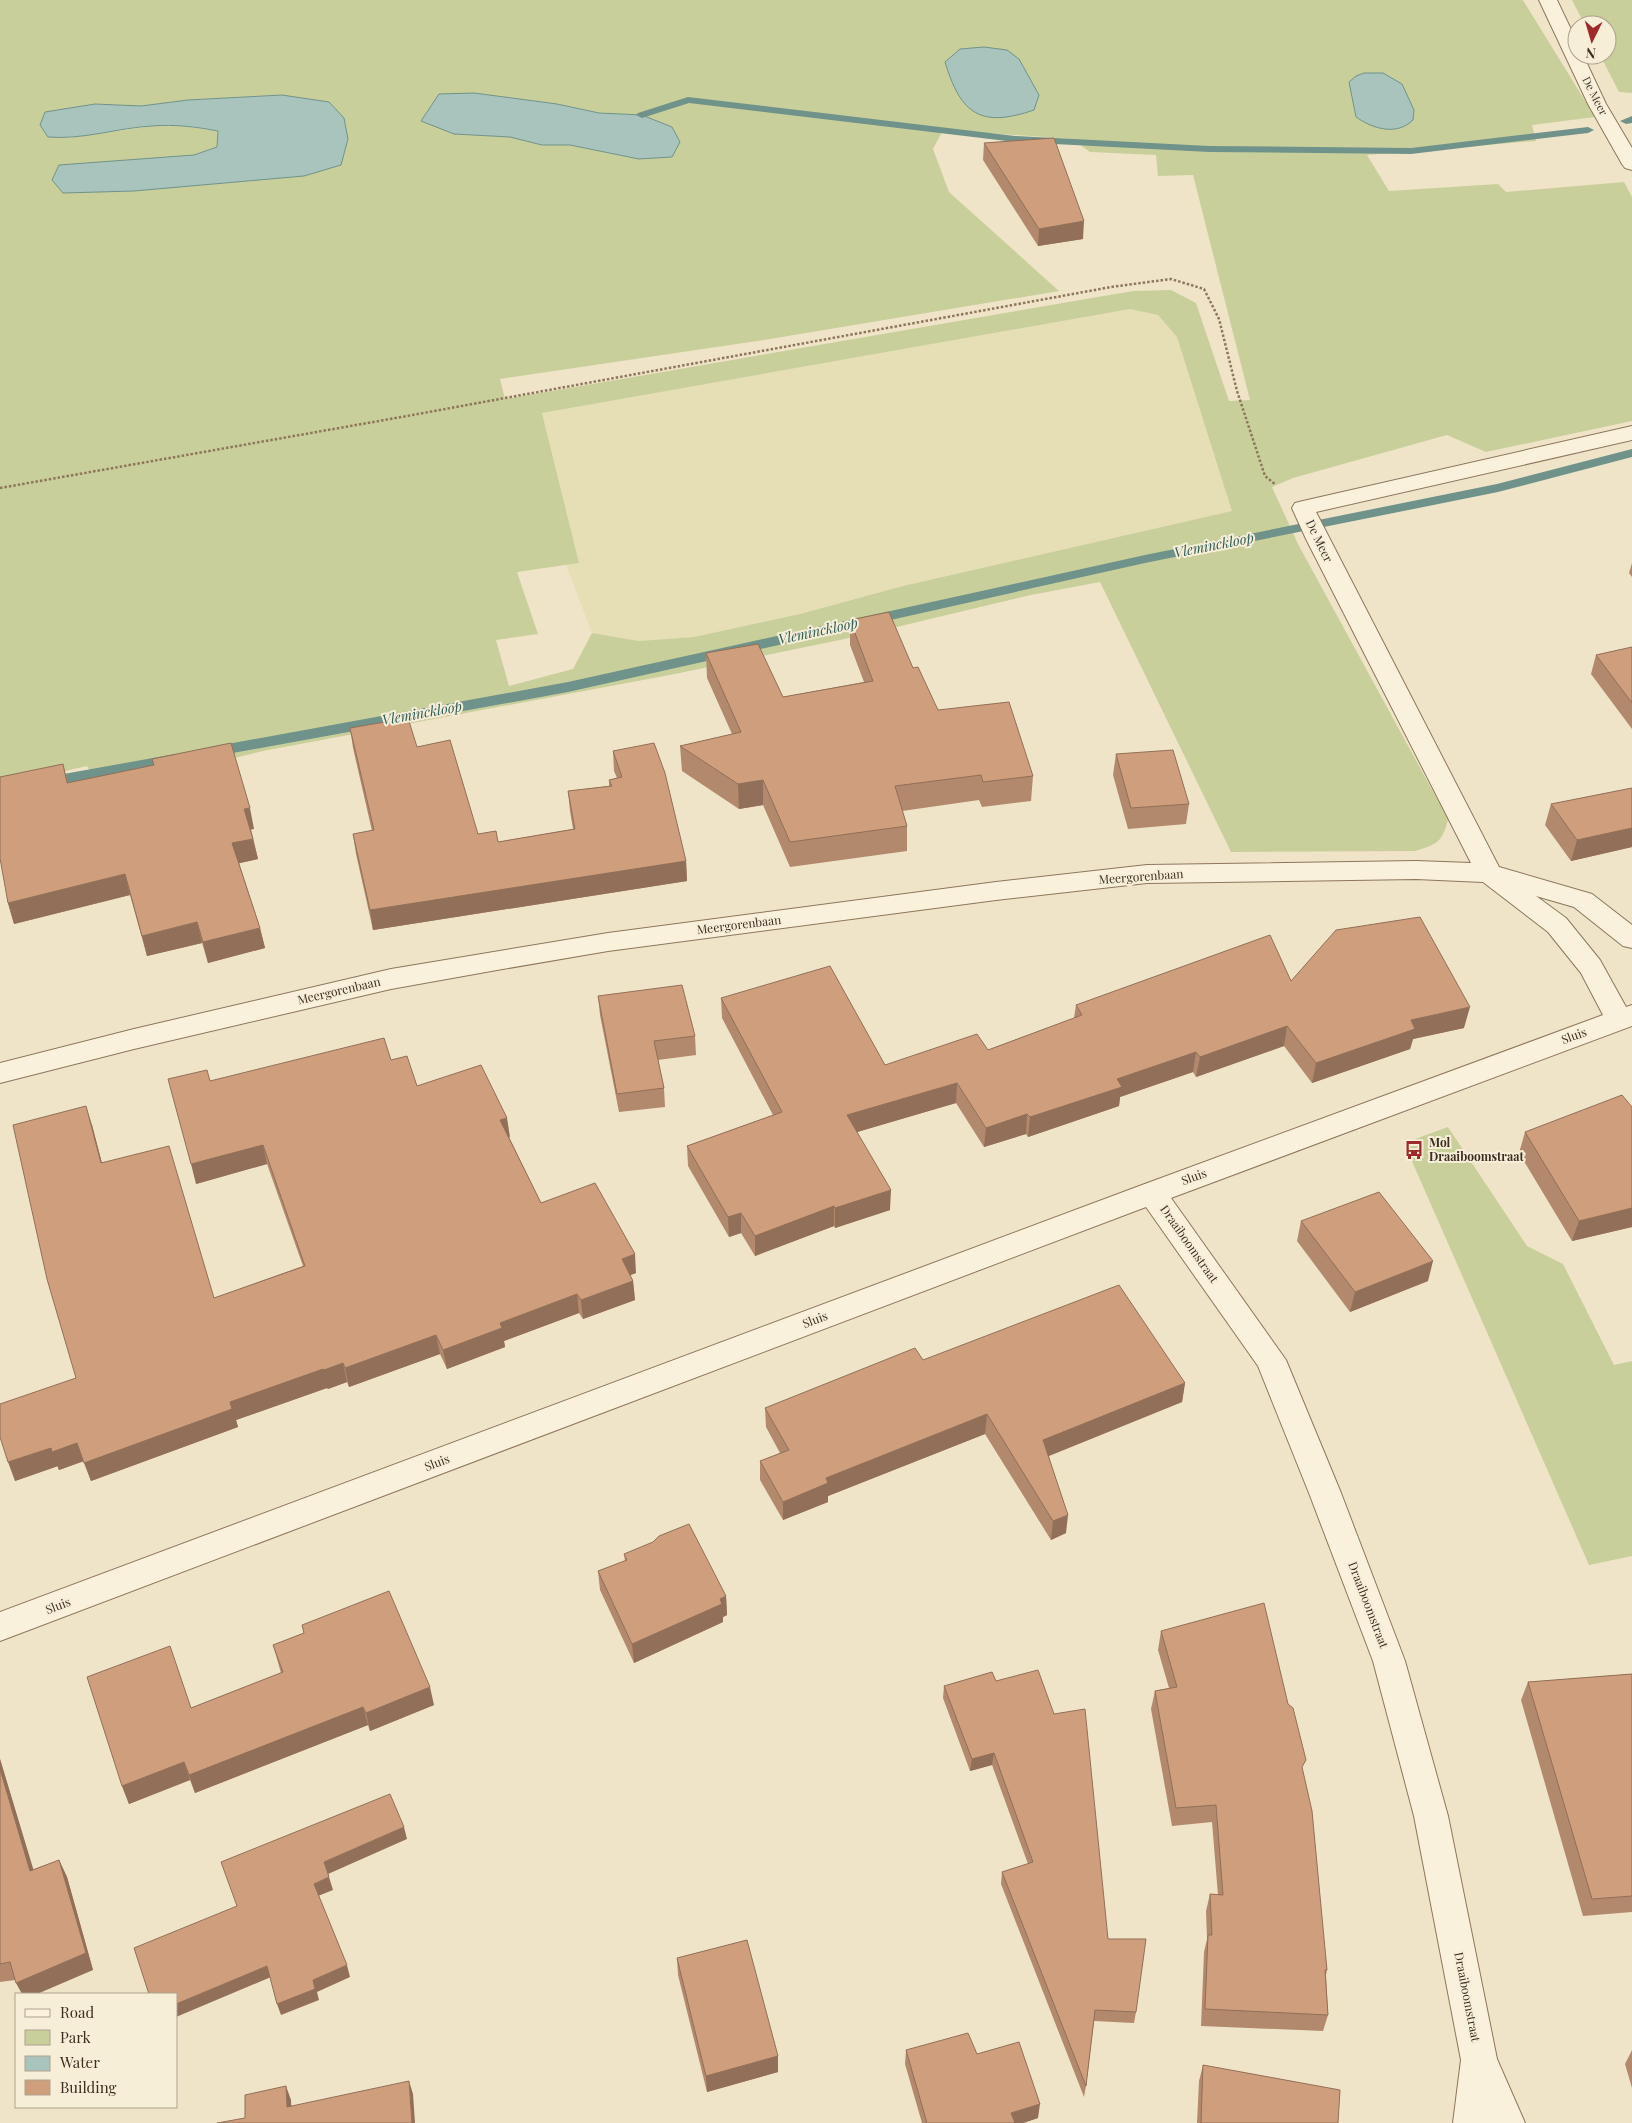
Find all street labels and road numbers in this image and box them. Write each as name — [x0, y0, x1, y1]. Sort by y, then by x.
street label: De Meer — [1579, 74, 1612, 118]
street label: De Meer — [1303, 517, 1337, 565]
street label: Meergorenbaan — [1098, 865, 1184, 887]
street label: Meergorenbaan — [696, 911, 782, 937]
street label: Meergorenbaan — [296, 973, 382, 1007]
street label: Sluis — [1559, 1023, 1589, 1047]
street label: Sluis — [1179, 1164, 1209, 1188]
street label: Draaiboomstraat — [1157, 1201, 1223, 1286]
street label: Sluis — [800, 1307, 830, 1331]
street label: Sluis — [422, 1450, 452, 1474]
street label: Draaiboomstraat — [1345, 1559, 1393, 1651]
street label: Sluis — [43, 1593, 73, 1617]
street label: Draaiboomstraat — [1451, 1951, 1485, 2044]

